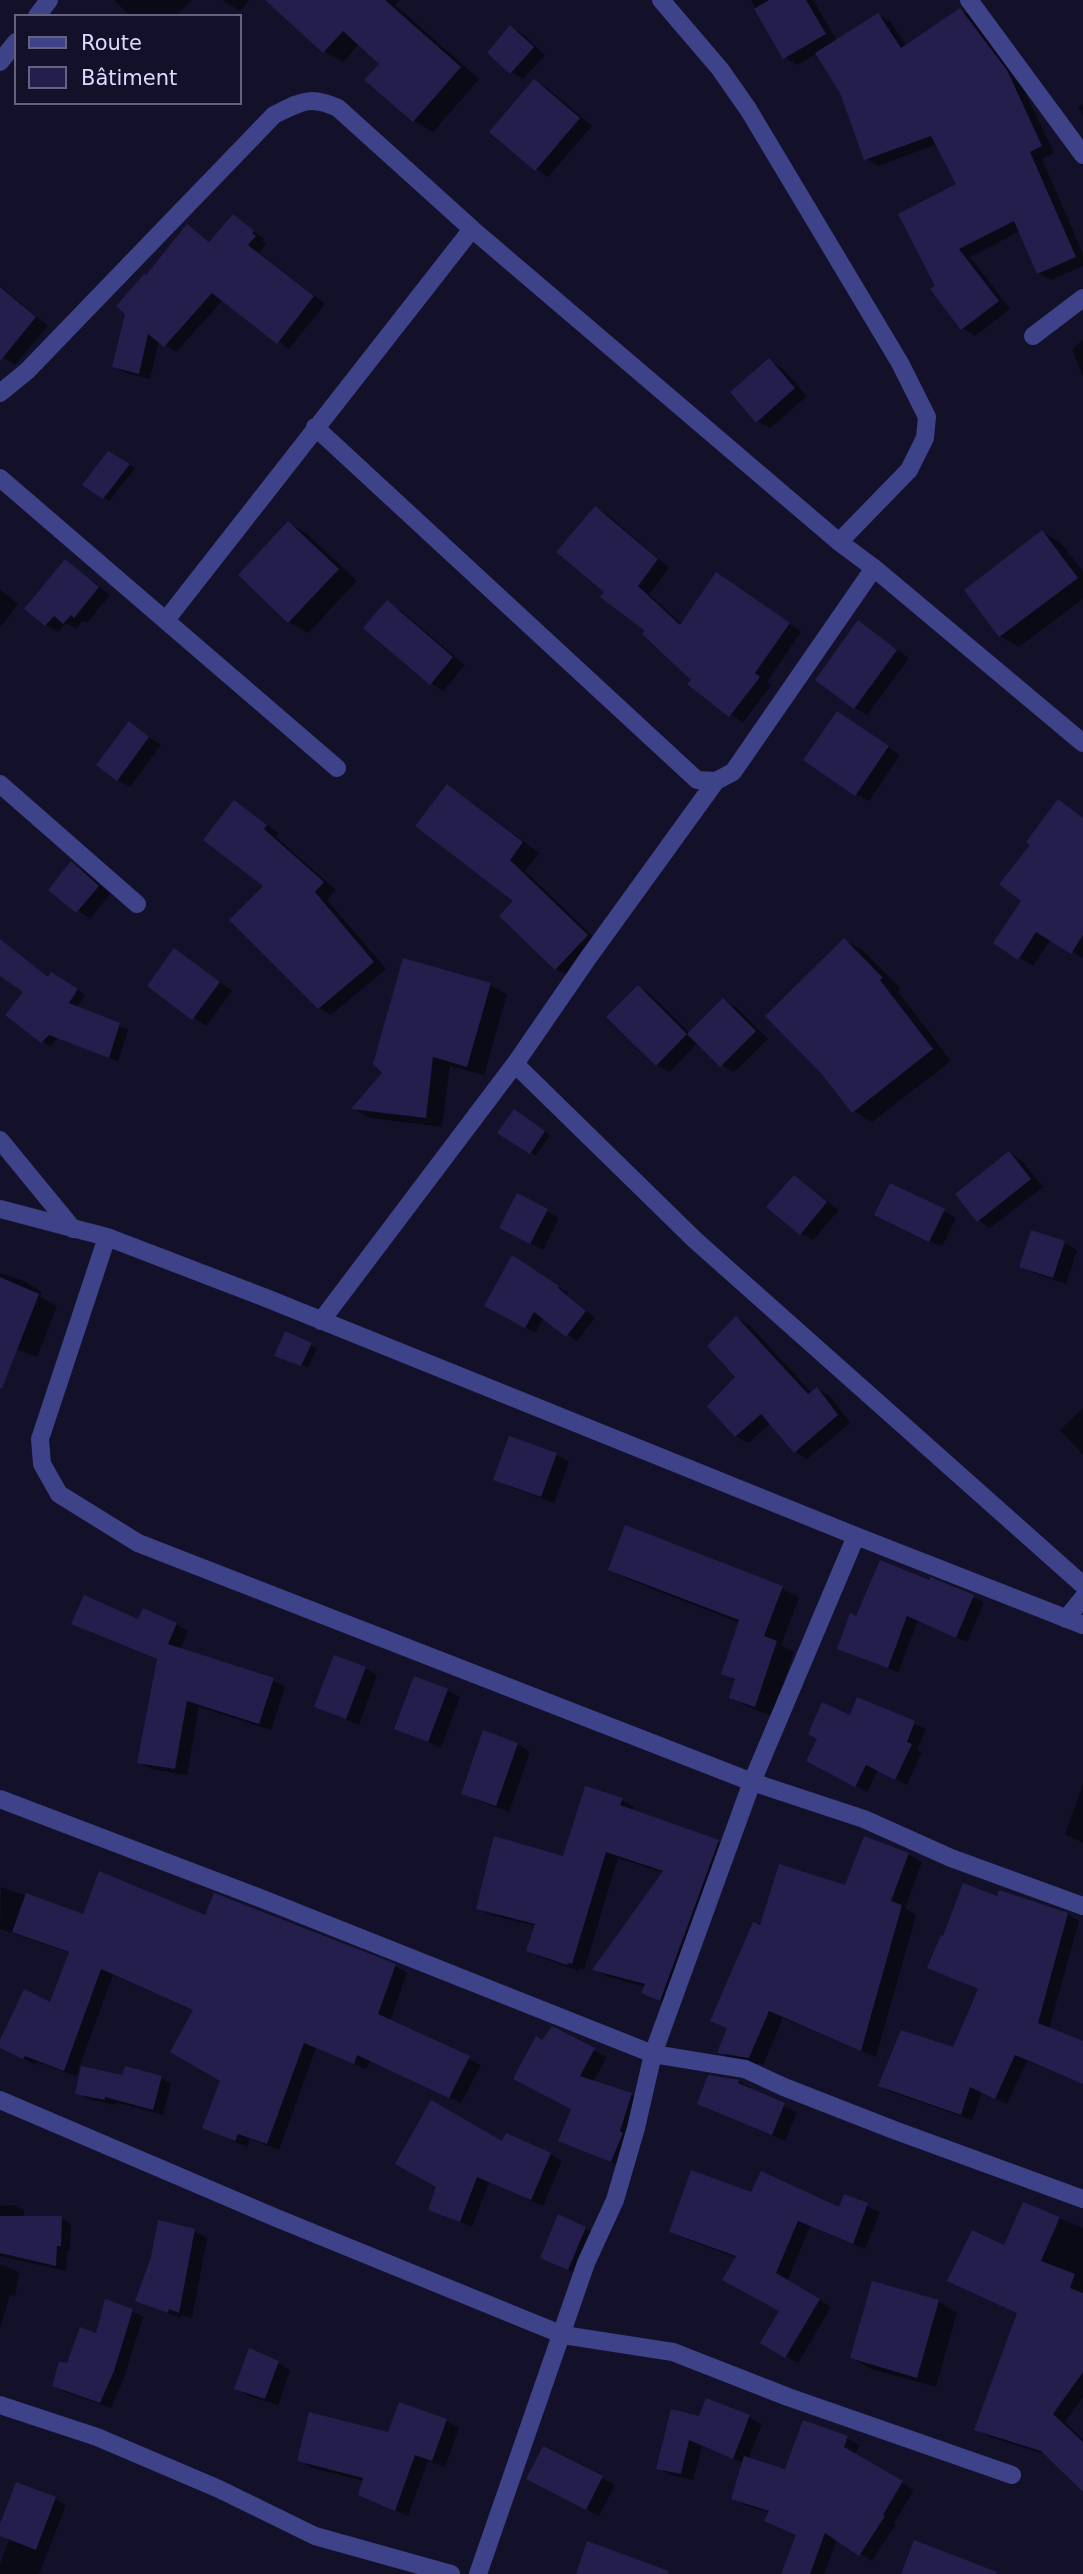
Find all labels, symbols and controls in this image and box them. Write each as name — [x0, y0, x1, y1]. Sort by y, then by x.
legend — [14, 14, 242, 105]
text: Route — [81, 31, 142, 55]
text: Bâtiment — [81, 66, 177, 90]

